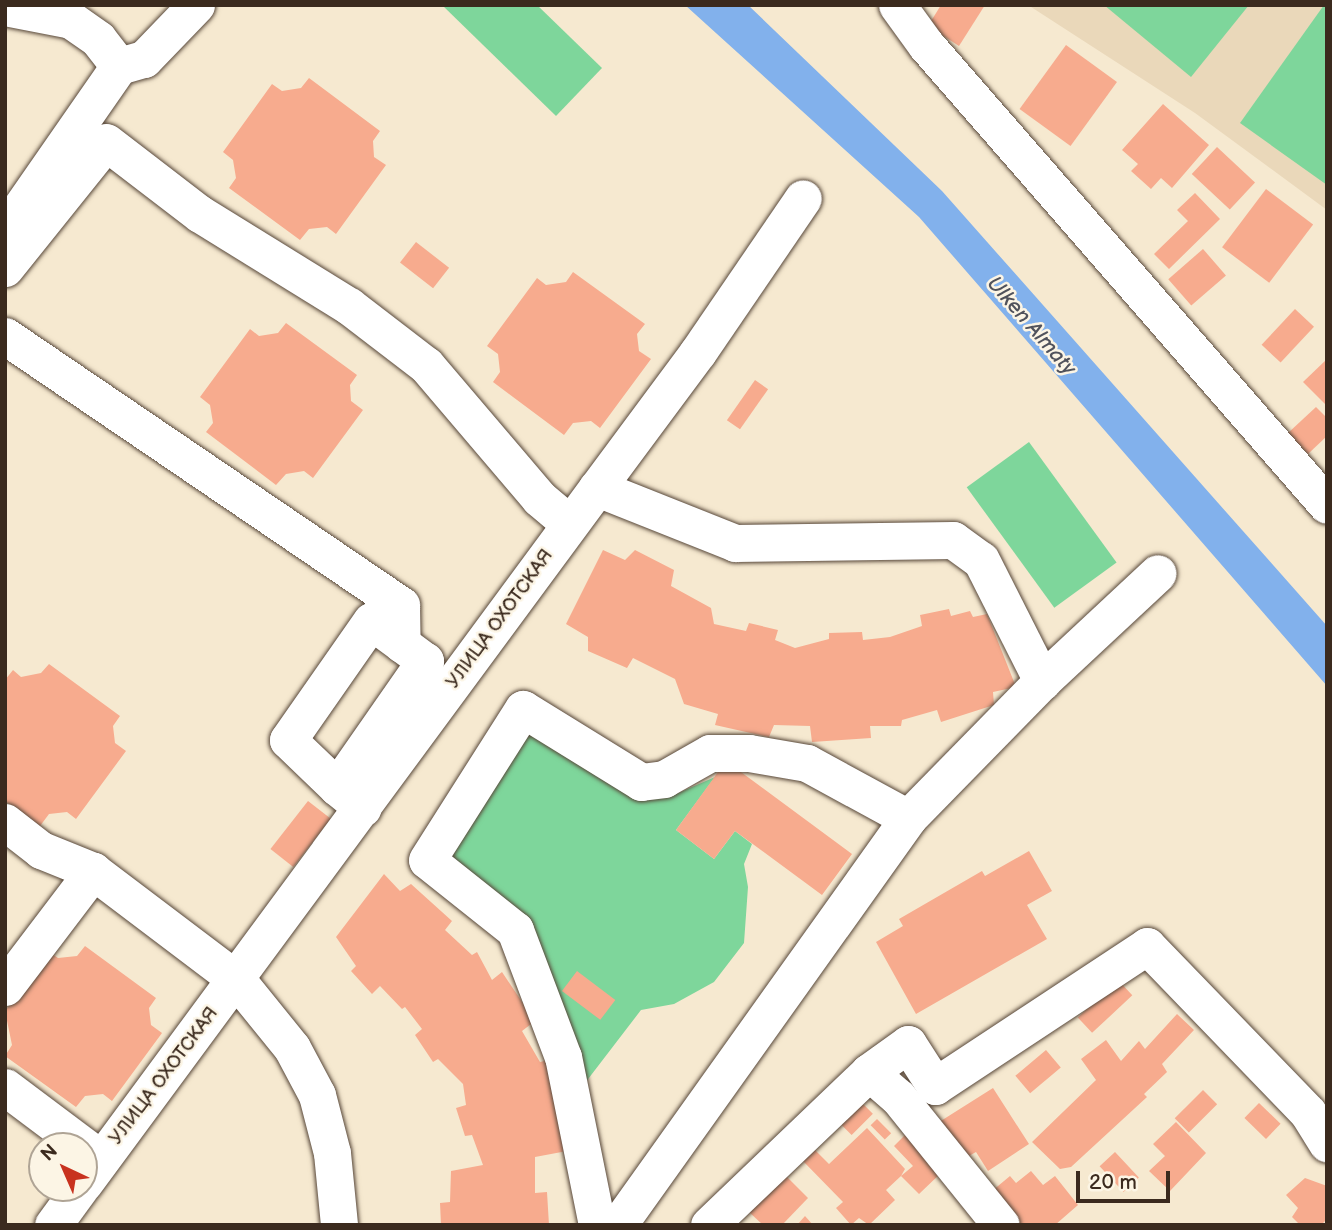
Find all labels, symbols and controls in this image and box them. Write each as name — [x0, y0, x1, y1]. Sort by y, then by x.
water label: Ulken Almaty — [981, 271, 1081, 381]
street label: УЛИЦА ОХОТСКАЯ — [442, 545, 558, 693]
street label: УЛИЦА ОХОТСКАЯ — [105, 1003, 223, 1149]
north arrow — [28, 1132, 98, 1202]
text: N — [36, 1140, 63, 1166]
scale bar — [1080, 1156, 1174, 1200]
text: 20 m — [1089, 1170, 1137, 1195]

